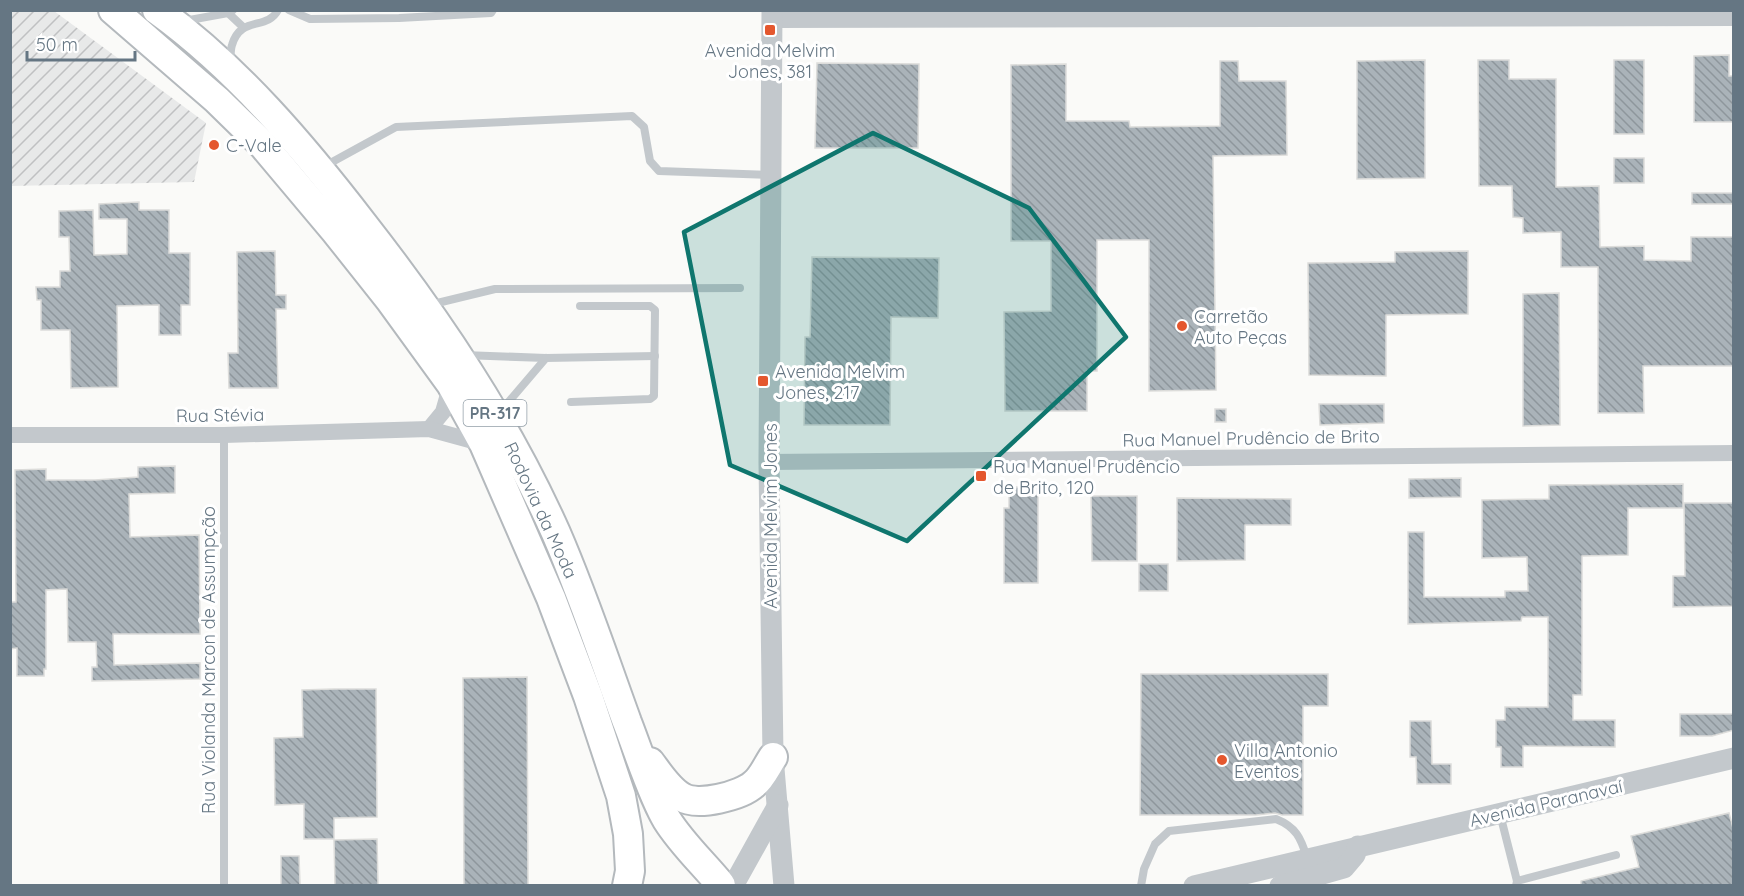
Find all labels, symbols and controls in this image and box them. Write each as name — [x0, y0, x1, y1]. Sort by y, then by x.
marker: Avenida Melvim Jones, 381 — [763, 23, 777, 37]
scale bar — [27, 24, 135, 62]
text: 50 m — [36, 33, 78, 56]
place label: Avenida Melvim Jones, 381 — [705, 39, 835, 83]
place label: C-Vale — [226, 134, 282, 157]
marker: C-Vale — [207, 138, 221, 152]
place label: Carretão Auto Peças — [1194, 305, 1287, 349]
marker: Carretão Auto Peças — [1175, 319, 1189, 333]
place label: Avenida Melvim Jones, 217 — [775, 360, 905, 404]
marker: Avenida Melvim Jones, 217 — [756, 374, 770, 388]
road number: PR-317 — [464, 400, 526, 426]
street label: Rua Stévia — [176, 403, 264, 427]
street label: Avenida Melvim Jones — [759, 423, 782, 609]
street label: Rua Manuel Prudêncio de Brito — [1122, 424, 1380, 452]
street label: Rodovia da Moda — [499, 438, 583, 582]
place label: Rua Manuel Prudêncio de Brito, 120 — [993, 455, 1180, 499]
marker: Rua Manuel Prudêncio de Brito, 120 — [974, 469, 988, 483]
street label: Rua Violanda Marcon de Assumpção — [197, 506, 220, 814]
place label: Villa Antonio Eventos — [1234, 739, 1338, 783]
marker: Villa Antonio Eventos — [1215, 753, 1229, 767]
street label: Avenida Paranavaí — [1467, 774, 1625, 832]

